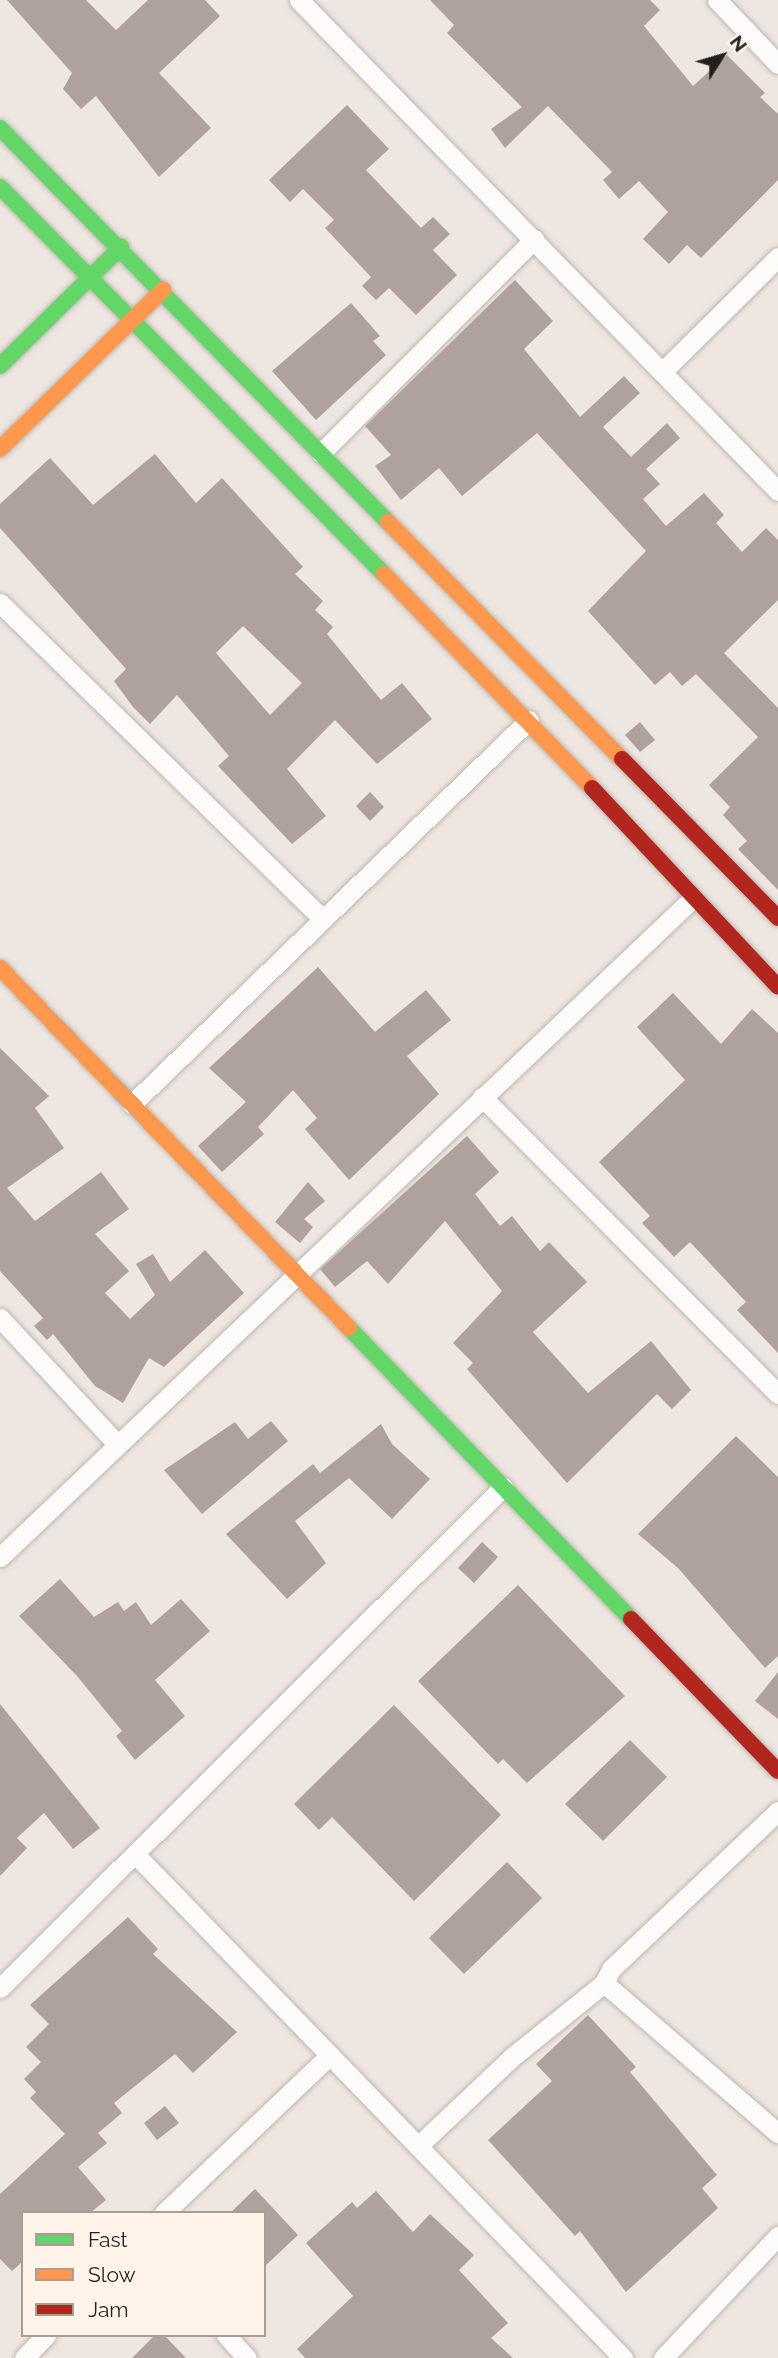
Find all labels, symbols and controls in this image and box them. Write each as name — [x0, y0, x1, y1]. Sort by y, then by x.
north arrow — [687, 21, 757, 91]
text: N — [726, 31, 752, 56]
legend — [21, 2211, 266, 2337]
text: Fast — [88, 2227, 128, 2252]
text: Slow — [88, 2262, 136, 2287]
text: Jam — [88, 2297, 129, 2322]

